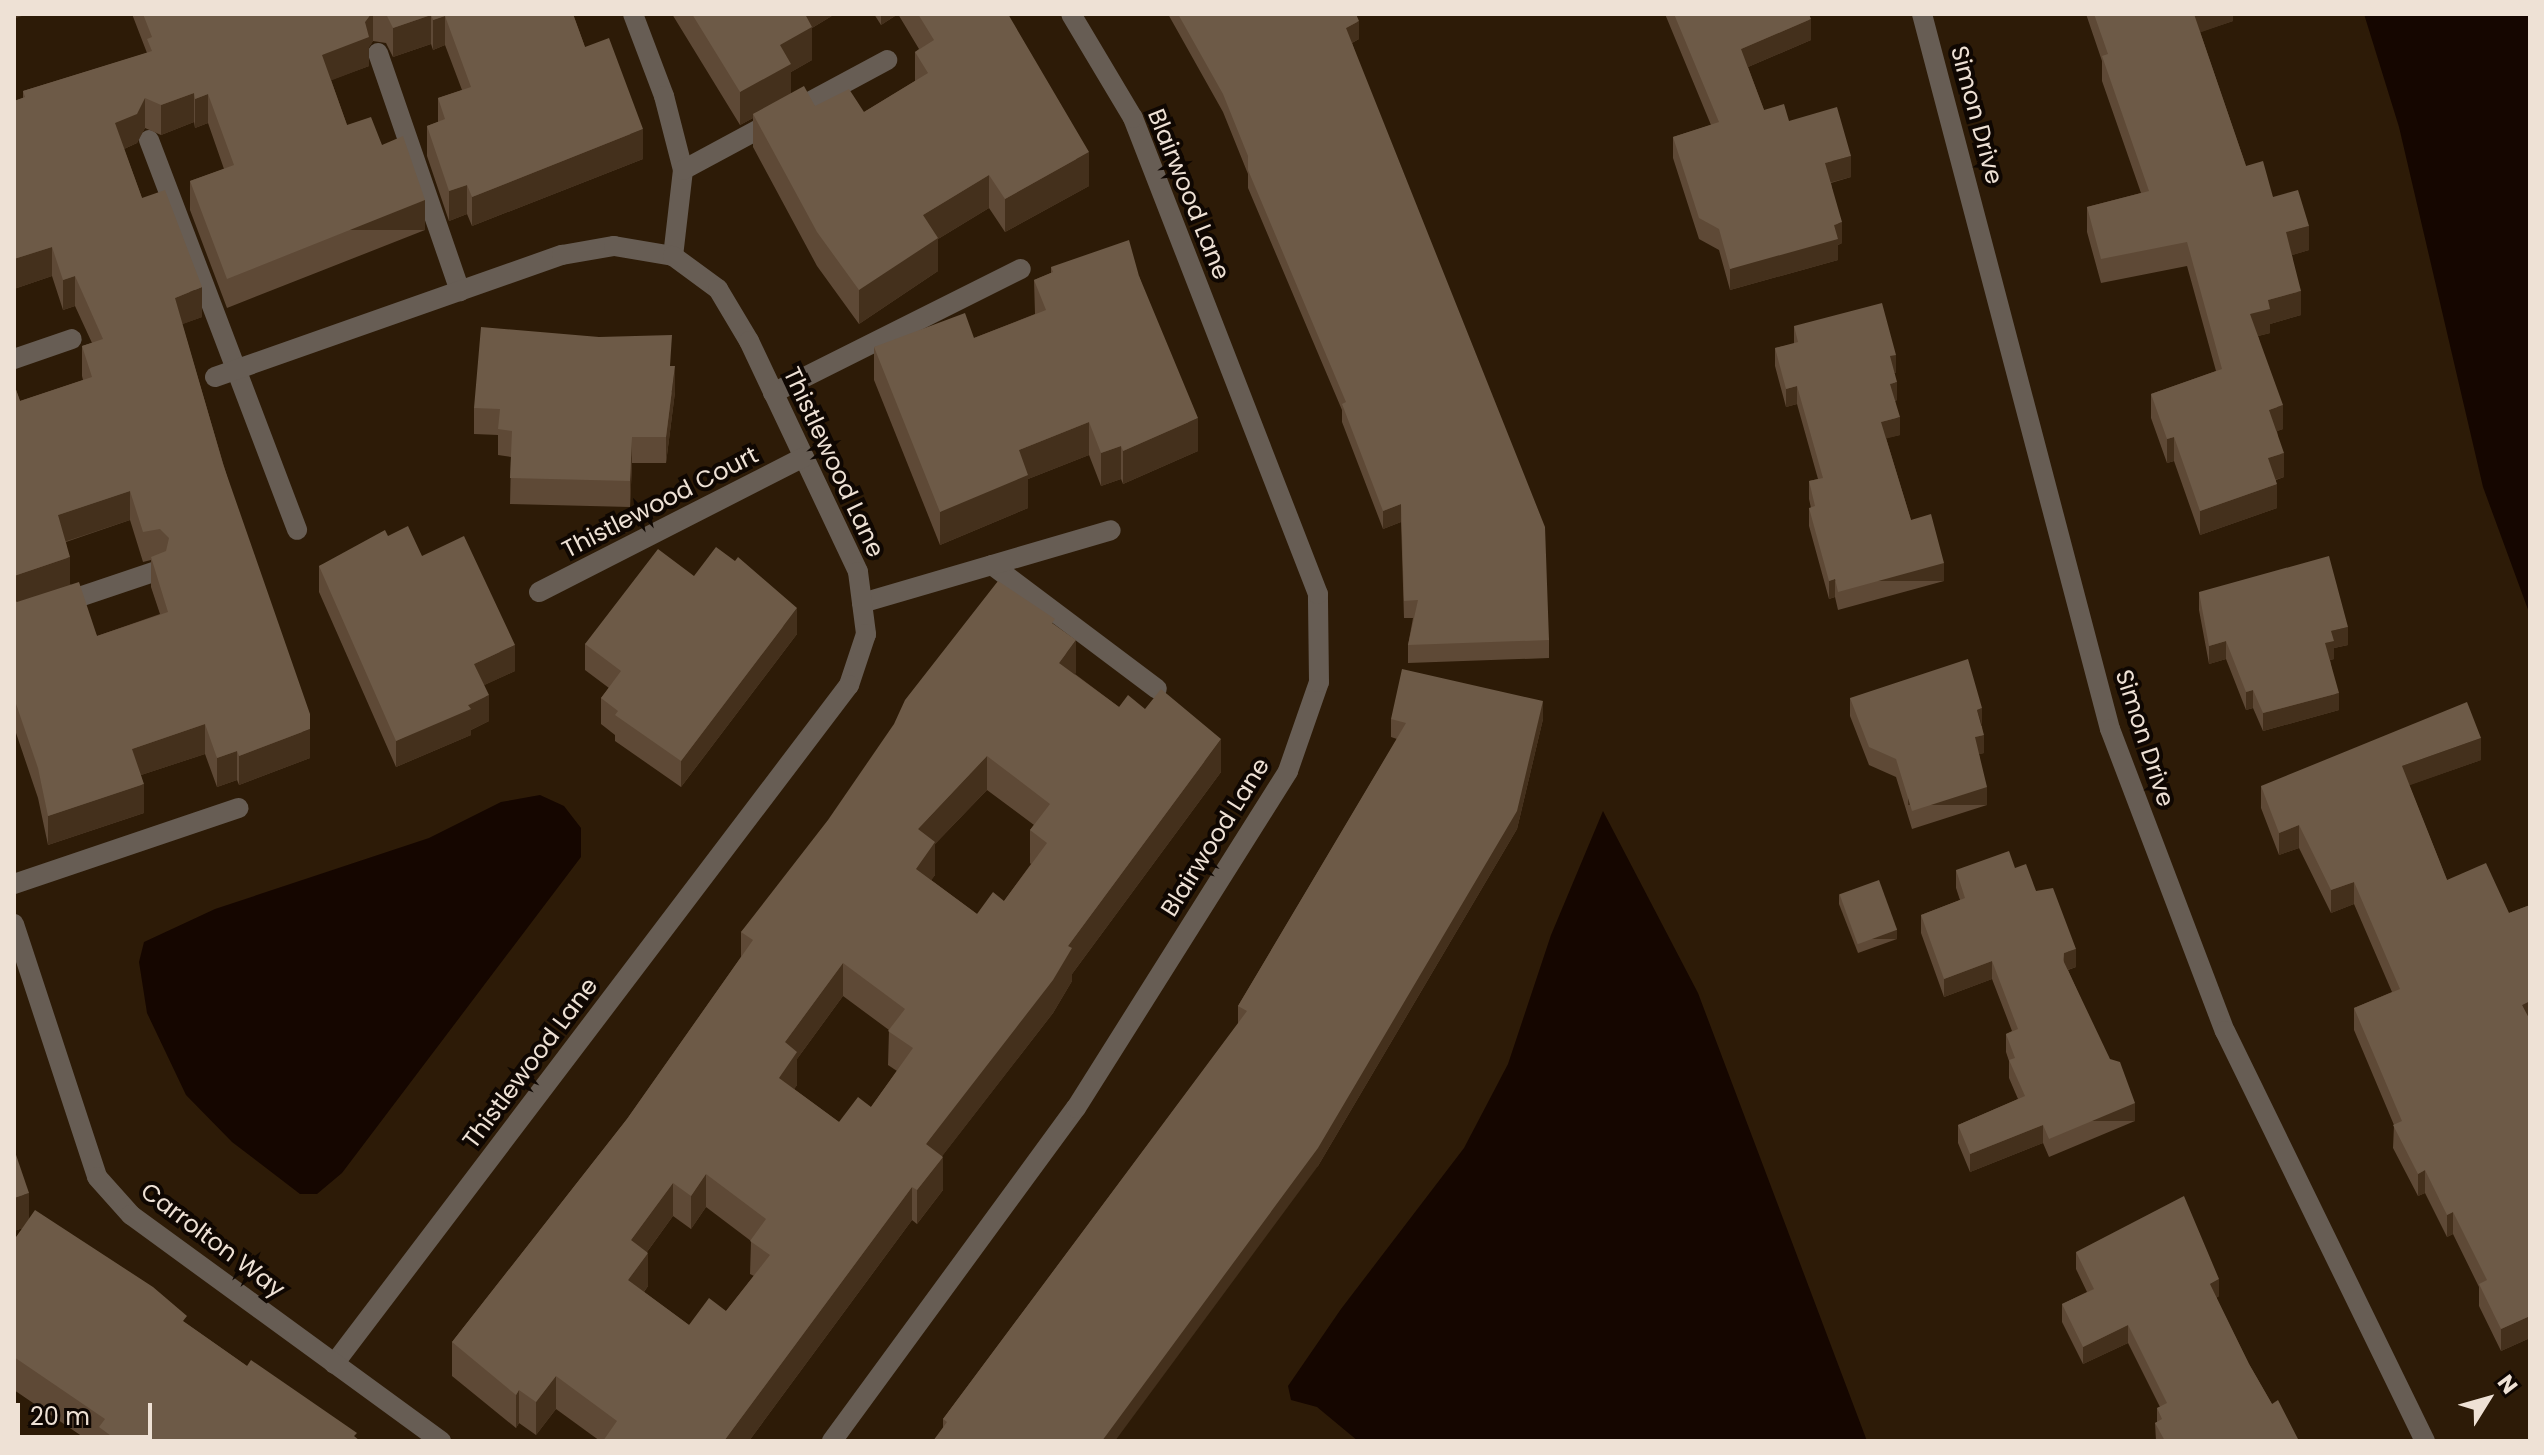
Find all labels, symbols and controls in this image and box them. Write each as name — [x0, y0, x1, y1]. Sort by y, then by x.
street label: Simon Drive — [1945, 43, 2009, 187]
street label: Blairwood Lane — [1142, 104, 1236, 284]
street label: Thistlewood Lane — [777, 362, 891, 562]
street label: Thistlewood Court — [557, 440, 763, 564]
street label: Simon Drive — [2109, 666, 2181, 810]
street label: Blairwood Lane — [1155, 752, 1275, 922]
street label: Thistlewood Lane — [456, 972, 604, 1154]
street label: Carrolton Way — [135, 1176, 291, 1304]
north arrow — [2448, 1359, 2528, 1439]
text: N — [2490, 1368, 2525, 1400]
scale bar — [20, 1387, 156, 1437]
text: 20 m — [30, 1400, 90, 1433]

